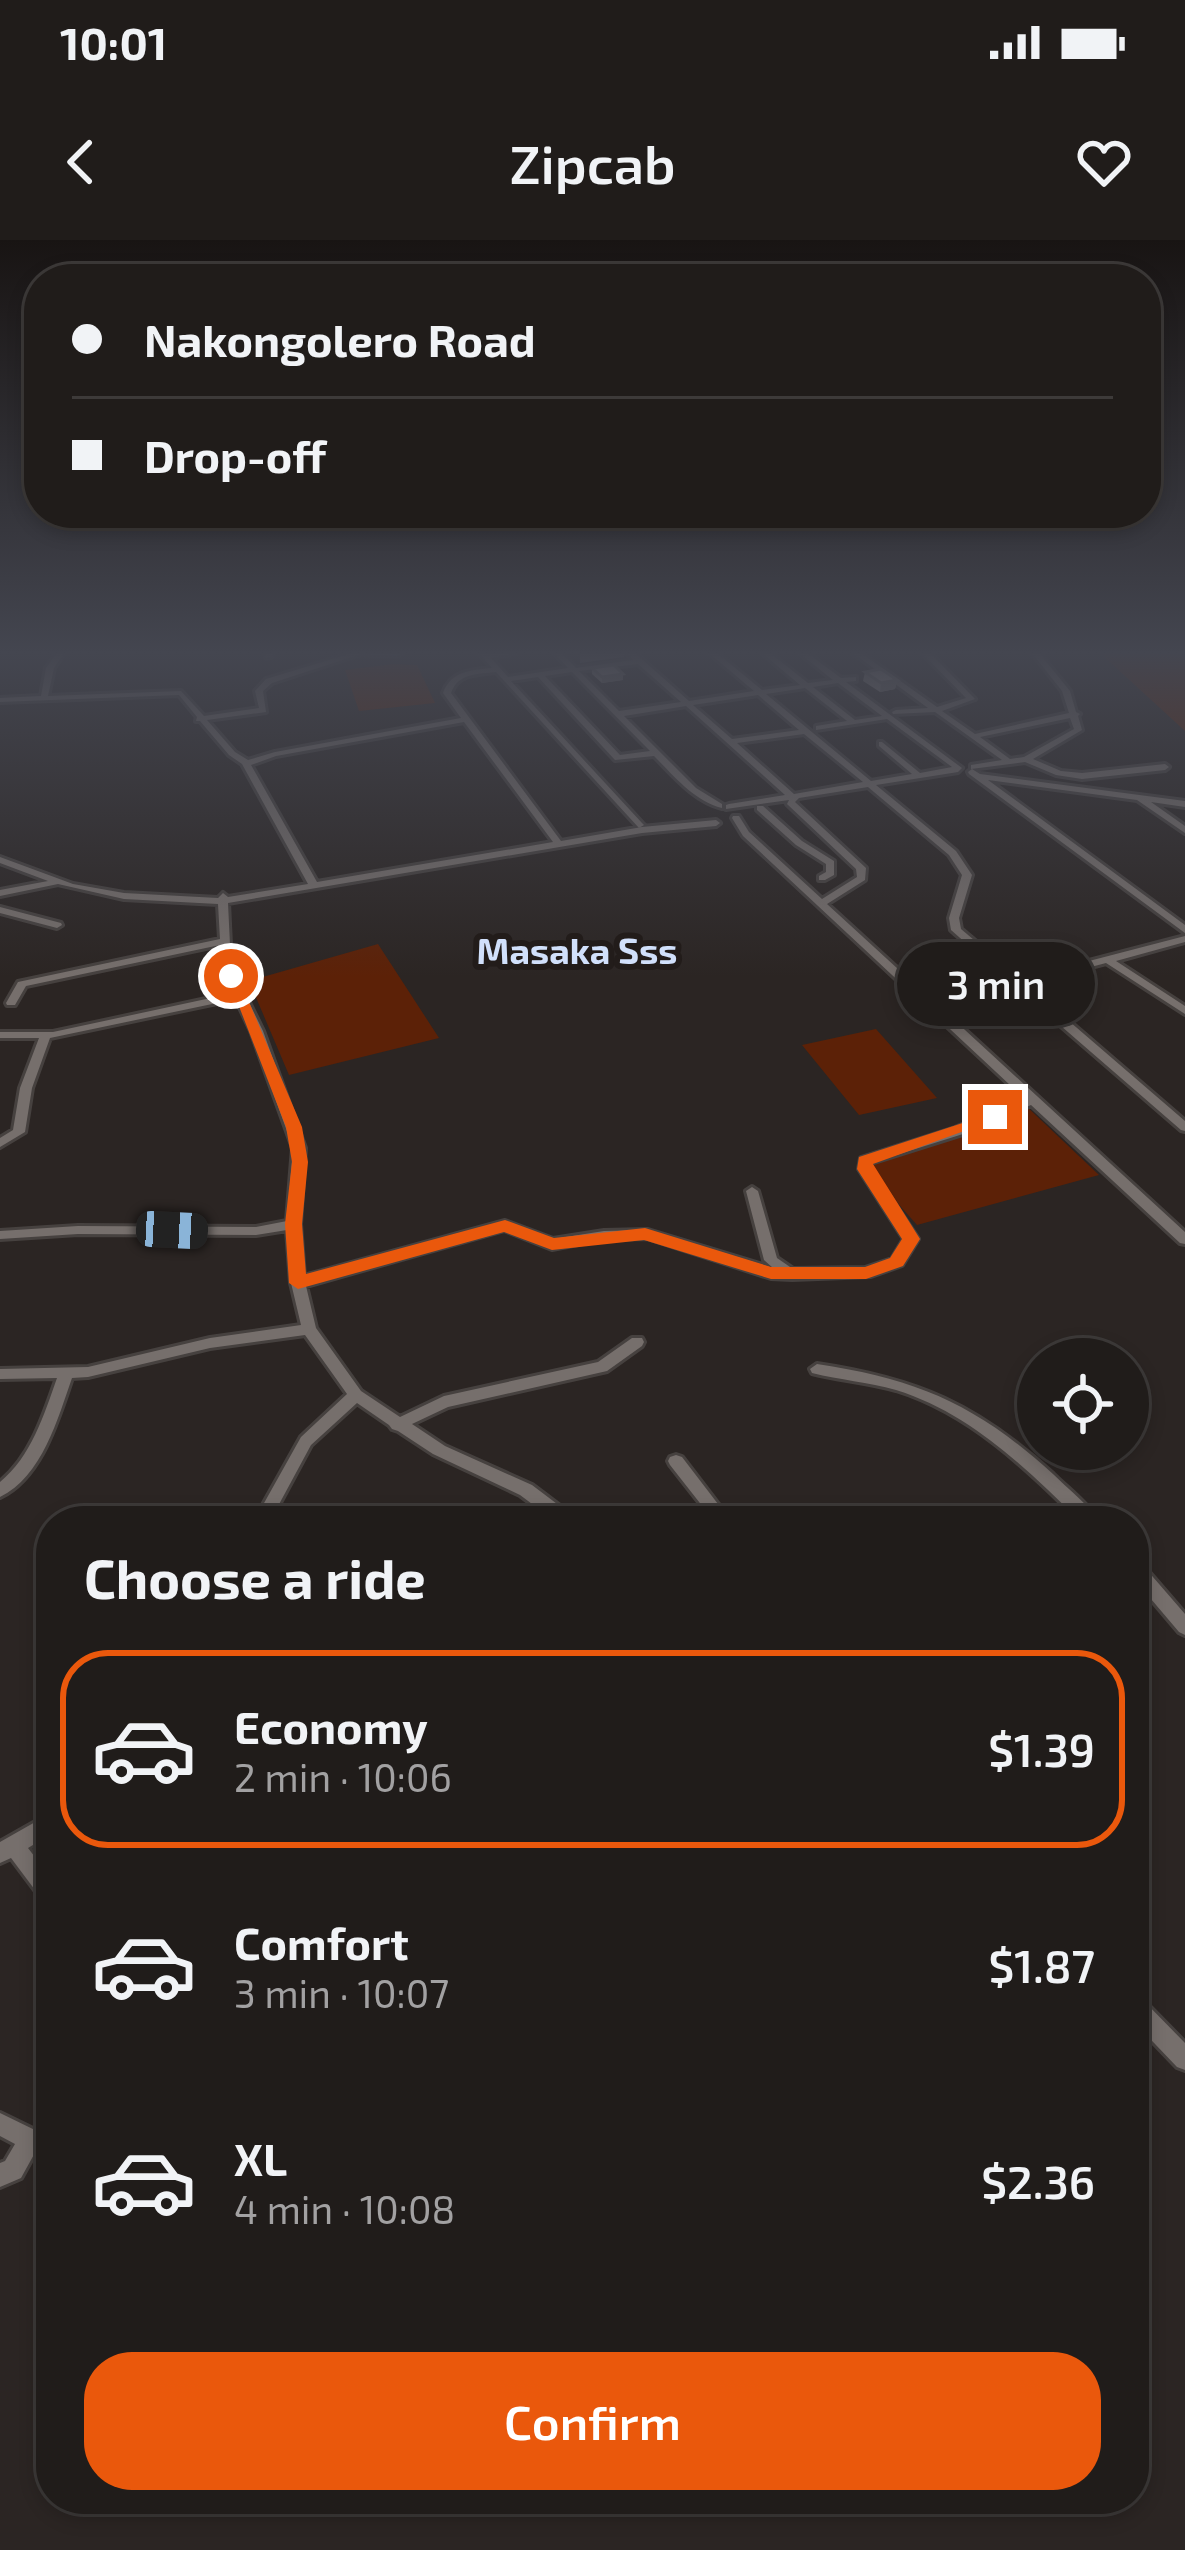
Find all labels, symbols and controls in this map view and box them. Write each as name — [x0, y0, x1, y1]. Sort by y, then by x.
text: 10:01 — [60, 15, 167, 69]
icon: back — [48, 129, 114, 195]
icon: heart — [1071, 129, 1137, 195]
text: Zipcab — [509, 130, 676, 195]
text: Nakongolero Road — [144, 312, 536, 366]
text: Drop-off — [144, 428, 326, 482]
district label: Masaka Sss — [477, 928, 677, 971]
callout: 3 min — [896, 943, 1094, 1027]
route start — [204, 949, 258, 1003]
text: 3 min — [947, 960, 1045, 1007]
route end — [968, 1090, 1022, 1144]
car — [135, 1210, 209, 1250]
map controls — [1017, 1338, 1149, 1470]
button: locate — [1017, 1338, 1149, 1470]
text: Choose a ride — [84, 1545, 426, 1610]
icon: car — [90, 1695, 198, 1803]
text: Economy — [234, 1699, 428, 1753]
text: $1.39 — [988, 1722, 1095, 1776]
text: 2 min · 10:06 — [234, 1753, 452, 1800]
icon: car — [90, 1911, 198, 2019]
text: Comfort — [234, 1915, 409, 1969]
text: $1.87 — [989, 1938, 1095, 1992]
text: 3 min · 10:07 — [234, 1969, 449, 2016]
icon: car — [90, 2127, 198, 2235]
text: XL — [234, 2131, 287, 2185]
text: $2.36 — [981, 2154, 1095, 2208]
text: 4 min · 10:08 — [234, 2185, 455, 2232]
button: Confirm — [84, 2352, 1101, 2490]

